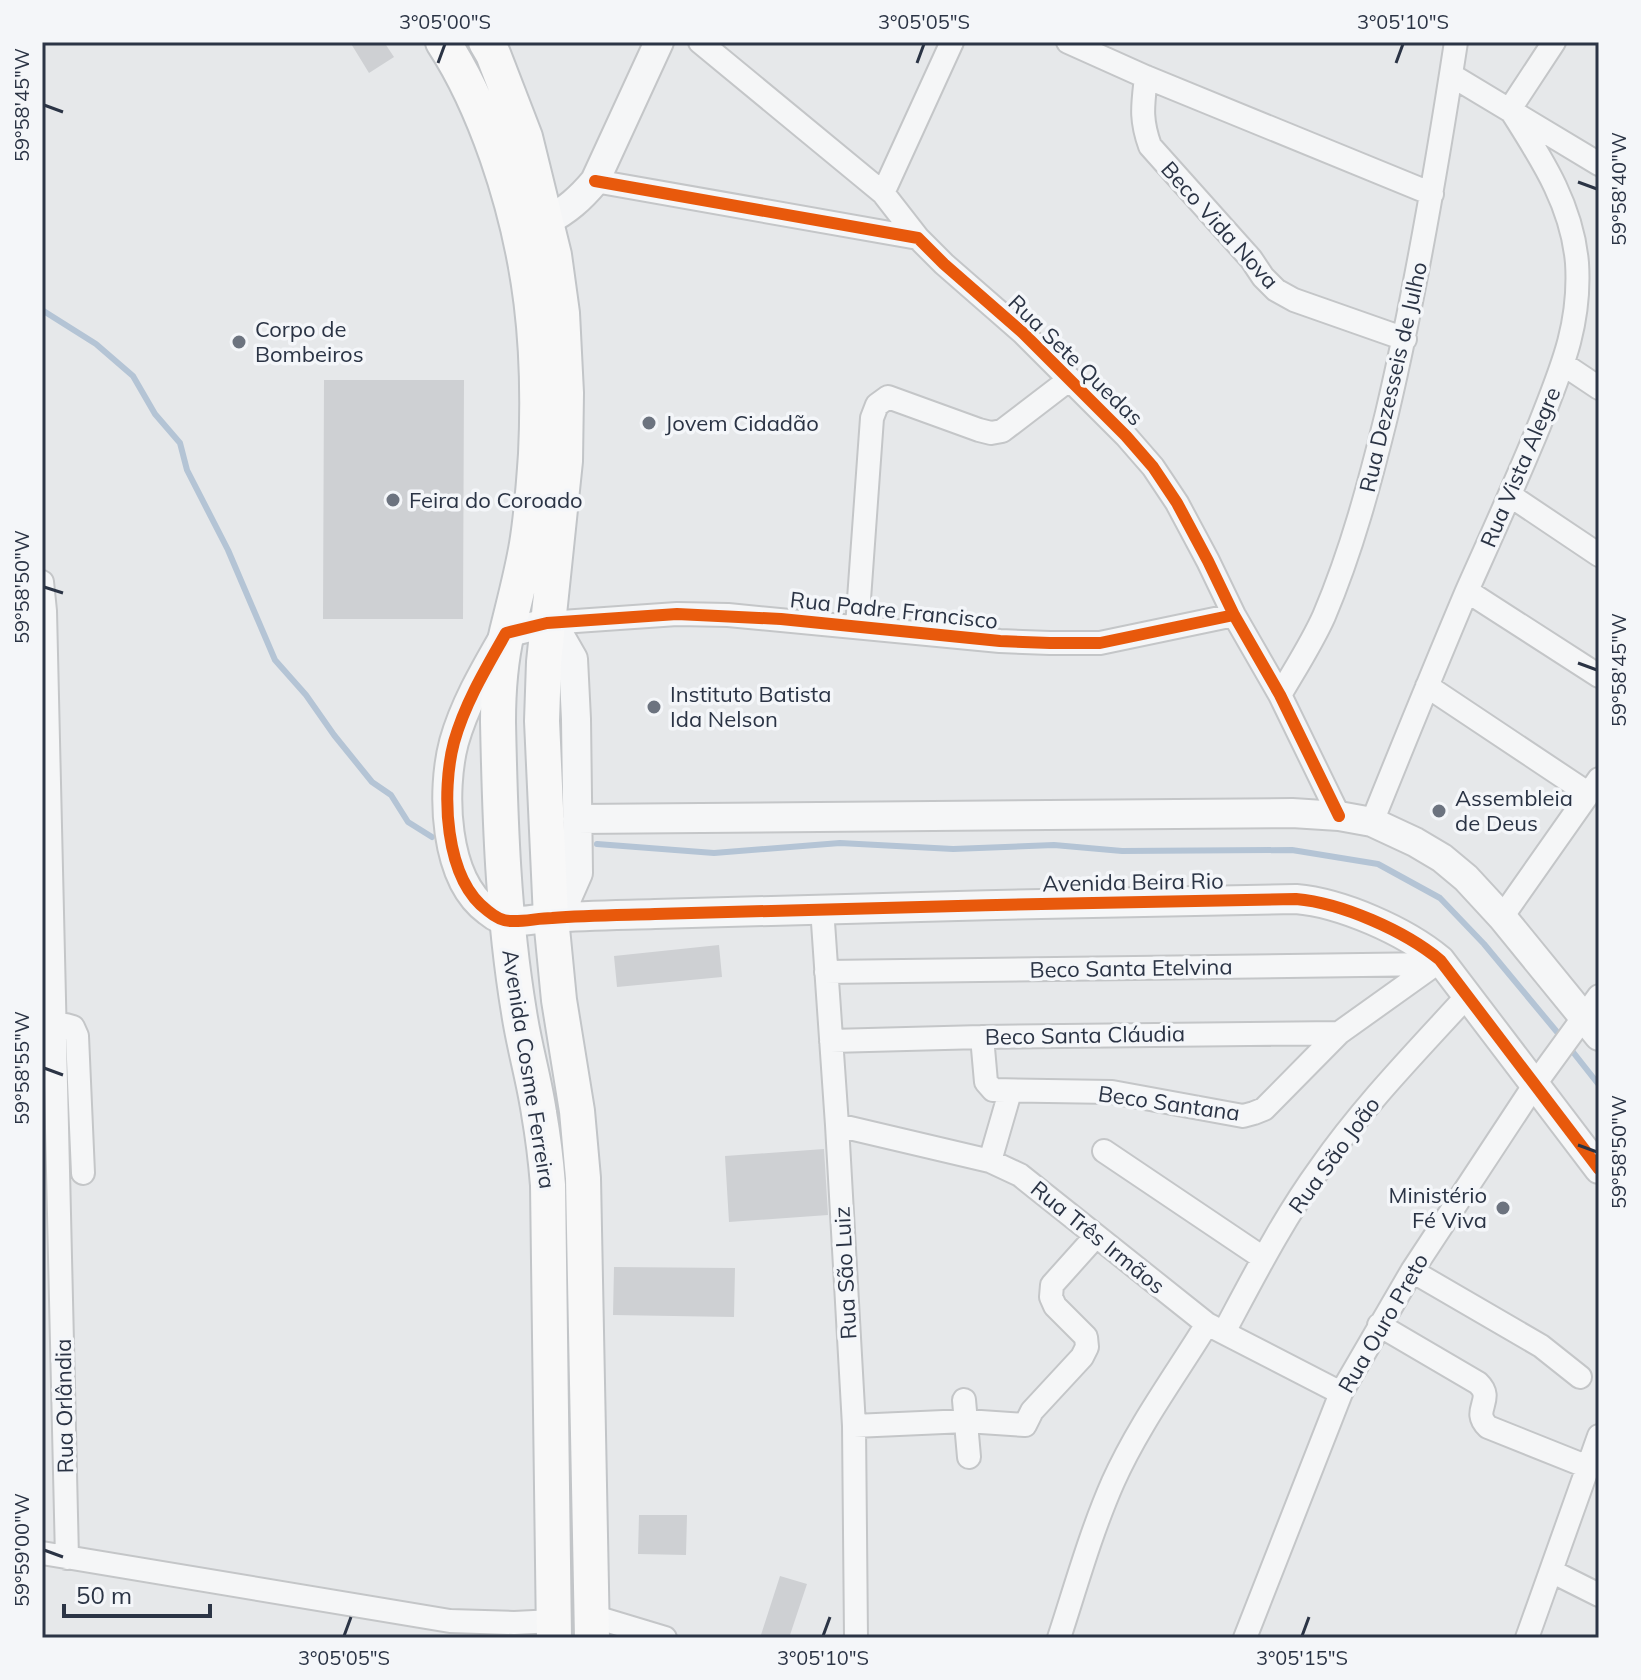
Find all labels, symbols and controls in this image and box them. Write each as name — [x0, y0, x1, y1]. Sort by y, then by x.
text: 3°05'00"S — [399, 9, 491, 34]
text: 3°05'05"S — [878, 9, 970, 34]
text: 3°05'10"S — [1357, 9, 1449, 34]
text: 59°58'45"W — [9, 48, 34, 162]
text: 59°58'40"W — [1606, 132, 1631, 246]
street label: Beco Vida Nova — [1155, 155, 1285, 295]
street label: Rua Dezesseis de Julho — [1353, 259, 1433, 495]
street label: Rua Sete Quedas — [1003, 289, 1149, 431]
place label: Corpo de Bombeiros — [255, 315, 364, 368]
marker: Corpo de Bombeiros — [230, 333, 248, 351]
street label: Rua Vista Alegre — [1474, 383, 1566, 551]
place label: Jovem Cidadão — [665, 409, 819, 437]
marker: Jovem Cidadão — [640, 414, 658, 432]
place label: Feira do Coroado — [409, 486, 583, 514]
marker: Feira do Coroado — [384, 491, 402, 509]
text: 59°58'50"W — [9, 530, 34, 644]
street label: Rua Padre Francisco — [789, 585, 999, 635]
text: 59°58'45"W — [1606, 613, 1631, 727]
place label: Instituto Batista Ida Nelson — [670, 680, 831, 733]
marker: Instituto Batista Ida Nelson — [645, 698, 663, 716]
place label: Assembleia de Deus — [1455, 784, 1573, 837]
marker: Assembleia de Deus — [1430, 802, 1448, 820]
street label: Avenida Beira Rio — [1042, 866, 1224, 898]
street label: Avenida Cosme Ferreira — [496, 947, 562, 1191]
street label: Beco Santa Etelvina — [1029, 952, 1233, 984]
text: 59°58'55"W — [9, 1011, 34, 1125]
street label: Beco Santa Cláudia — [985, 1019, 1185, 1051]
street label: Beco Santana — [1096, 1079, 1242, 1127]
street label: Rua São João — [1282, 1091, 1386, 1219]
text: 59°58'50"W — [1606, 1095, 1631, 1209]
street label: Rua Três Irmãos — [1025, 1174, 1171, 1300]
place label: Ministério Fé Viva — [1389, 1181, 1487, 1234]
marker: Ministério Fé Viva — [1494, 1199, 1512, 1217]
street label: Rua São Luiz — [828, 1206, 862, 1340]
street label: Rua Ouro Preto — [1332, 1248, 1434, 1398]
street label: Rua Orlândia — [49, 1338, 79, 1474]
text: 59°59'00"W — [9, 1493, 34, 1607]
scale bar — [64, 1568, 210, 1618]
text: 50 m — [76, 1580, 132, 1610]
text: 3°05'05"S — [298, 1645, 390, 1670]
text: 3°05'10"S — [777, 1645, 869, 1670]
text: 3°05'15"S — [1256, 1645, 1348, 1670]

